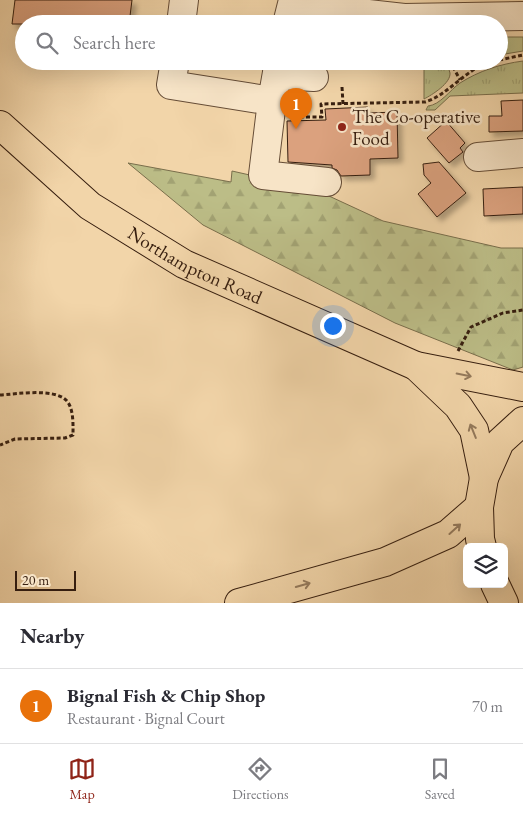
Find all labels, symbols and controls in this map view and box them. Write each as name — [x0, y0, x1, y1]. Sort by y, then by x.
search box — [15, 15, 508, 70]
icon: search — [33, 29, 61, 57]
text: Search here — [73, 30, 155, 55]
pin: 1 — [280, 88, 312, 129]
place label: The Co-operative Food — [352, 104, 480, 151]
marker: The Co-operative Food — [336, 121, 348, 133]
street label: Northampton Road — [123, 220, 267, 310]
your location — [320, 313, 346, 339]
one-way arrow — [455, 371, 471, 380]
one-way arrow — [467, 424, 477, 439]
one-way arrow — [448, 523, 461, 534]
map controls — [463, 543, 508, 588]
button: layers — [463, 543, 508, 588]
scale bar — [15, 568, 76, 591]
text: 20 m — [22, 571, 49, 589]
one-way arrow — [295, 579, 311, 589]
text: Nearby — [20, 622, 84, 649]
text: Bignal Fish & Chip Shop — [67, 683, 265, 708]
text: 1 — [32, 696, 40, 717]
text: 70 m — [472, 696, 503, 717]
text: Restaurant · Bignal Court — [67, 708, 225, 729]
tab: Map — [68, 755, 96, 803]
tab: Directions — [232, 755, 289, 803]
tab: Saved — [425, 755, 455, 803]

